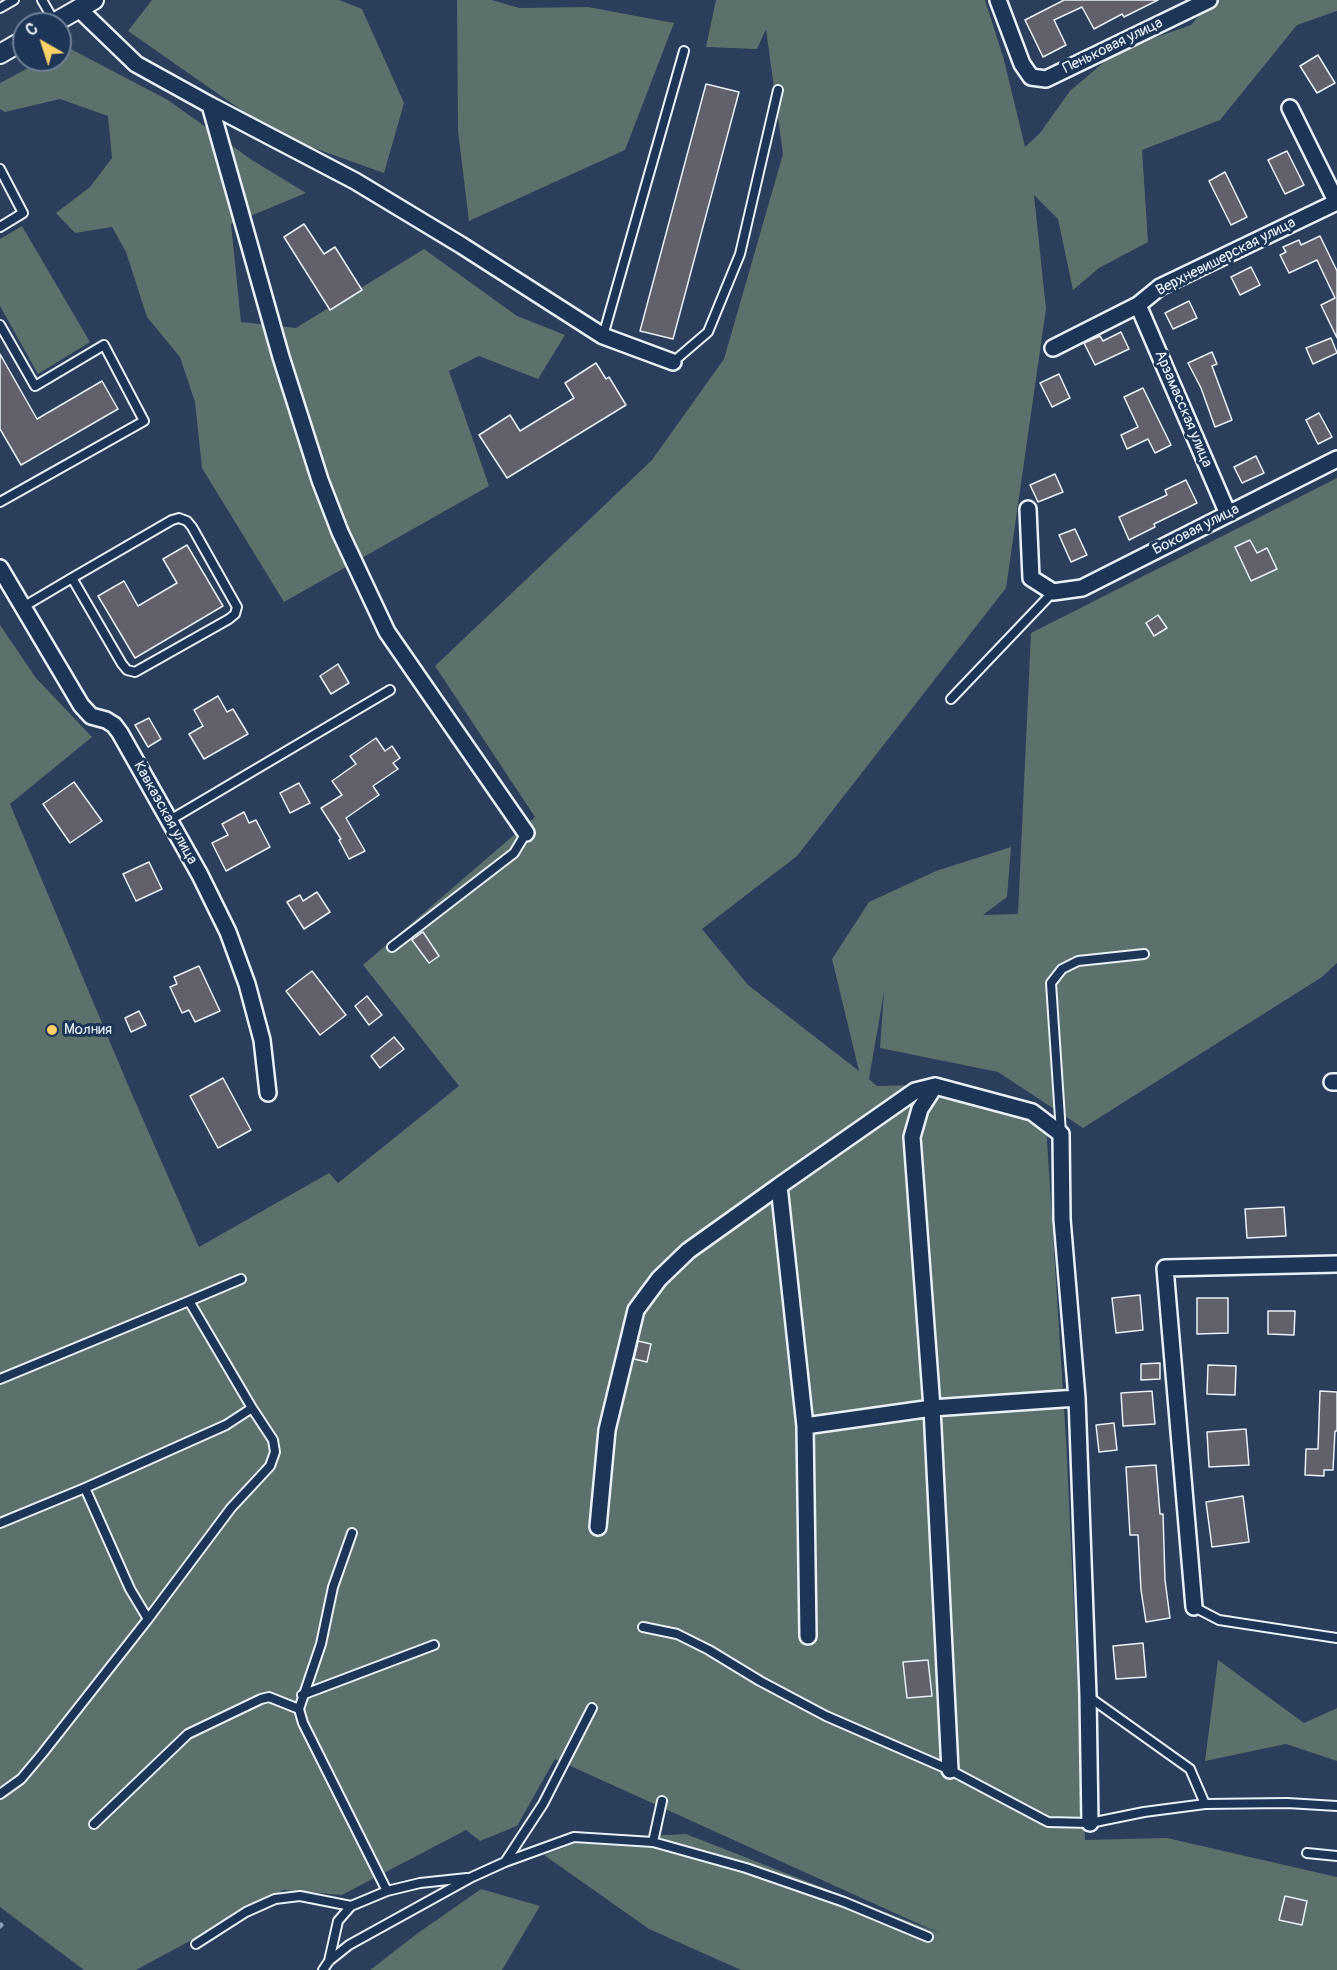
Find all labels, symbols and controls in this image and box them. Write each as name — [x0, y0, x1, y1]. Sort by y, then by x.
north arrow — [12, 12, 72, 72]
street label: Пеньковая улица — [1060, 14, 1166, 78]
text: С — [22, 19, 42, 40]
street label: Верхневишерская улица — [1153, 214, 1299, 300]
street label: Арзамасская улица — [1150, 348, 1216, 470]
street label: Боковая улица — [1150, 500, 1242, 560]
street label: Кавказская улица — [129, 758, 201, 868]
place label: Молния — [64, 1021, 112, 1039]
marker: Молния — [45, 1023, 59, 1037]

